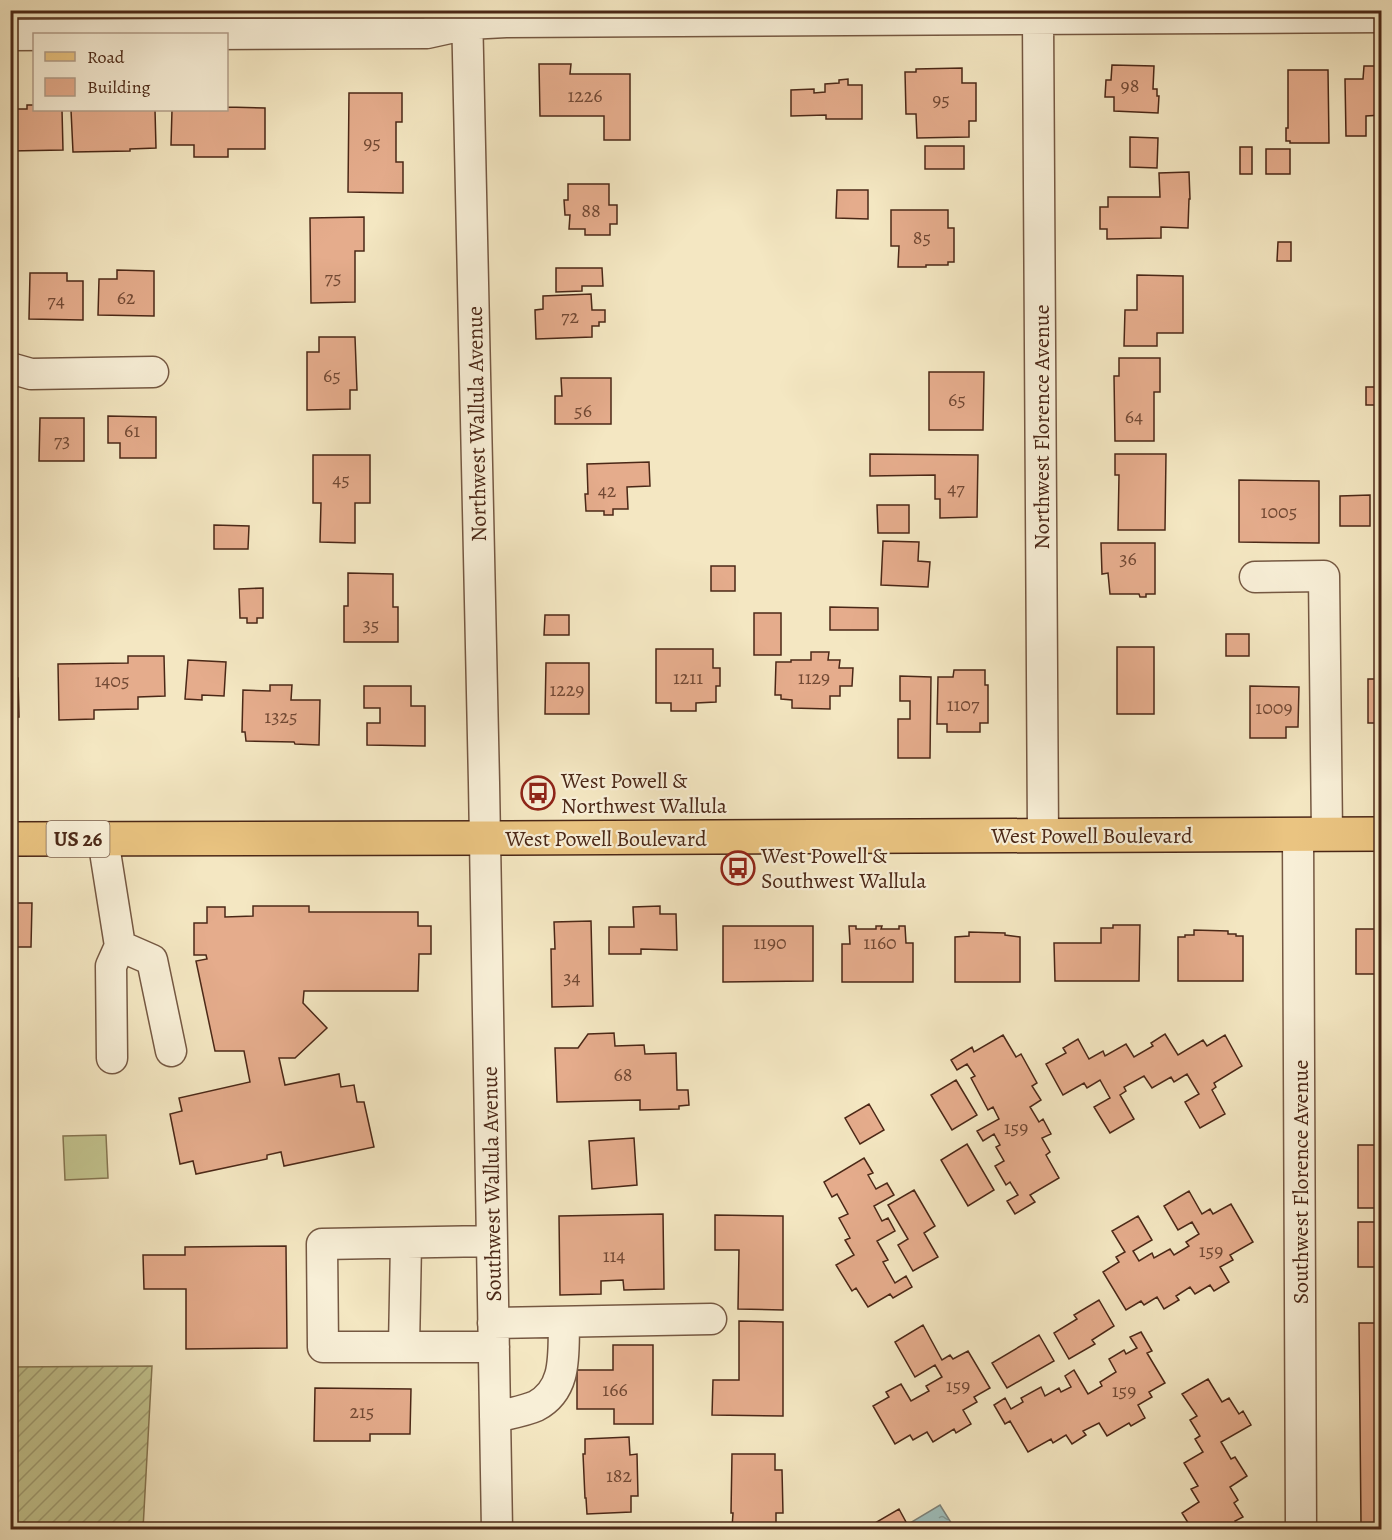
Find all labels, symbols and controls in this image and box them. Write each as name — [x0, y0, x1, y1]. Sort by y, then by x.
legend — [33, 33, 228, 111]
text: Road — [87, 45, 125, 69]
house number: 98 — [1121, 72, 1139, 99]
text: Building — [87, 75, 151, 99]
house number: 1226 — [567, 82, 603, 109]
house number: 95 — [932, 86, 950, 113]
house number: 95 — [363, 129, 381, 156]
house number: 88 — [581, 197, 601, 224]
house number: 85 — [913, 224, 931, 251]
house number: 75 — [325, 264, 342, 291]
house number: 62 — [117, 284, 136, 311]
house number: 74 — [47, 287, 65, 314]
house number: 72 — [561, 303, 579, 330]
street label: Northwest Florence Avenue — [1027, 304, 1057, 550]
street label: Northwest Wallula Avenue — [460, 306, 494, 542]
house number: 65 — [323, 362, 341, 389]
house number: 65 — [948, 386, 966, 413]
house number: 56 — [574, 397, 592, 424]
house number: 64 — [1125, 403, 1143, 430]
house number: 61 — [124, 417, 140, 444]
house number: 73 — [54, 427, 70, 454]
house number: 45 — [332, 466, 350, 493]
house number: 47 — [947, 475, 965, 502]
house number: 42 — [598, 477, 617, 504]
house number: 1005 — [1261, 498, 1297, 525]
house number: 36 — [1119, 545, 1137, 572]
house number: 35 — [363, 611, 379, 638]
house number: 1211 — [673, 664, 703, 691]
house number: 1129 — [798, 664, 830, 691]
house number: 1405 — [94, 667, 130, 694]
house number: 1229 — [550, 676, 584, 703]
house number: 1107 — [947, 691, 980, 718]
house number: 1009 — [1255, 694, 1293, 721]
house number: 1325 — [264, 703, 298, 730]
place label: West Powell & Northwest Wallula — [560, 766, 728, 821]
bus stop icon: West Powell & Northwest Wallula — [520, 775, 556, 811]
road number: US 26 — [46, 821, 110, 857]
street label: West Powell Boulevard — [990, 821, 1193, 851]
street label: West Powell Boulevard — [504, 824, 707, 854]
place label: West Powell & Southwest Wallula — [760, 841, 927, 896]
bus stop icon: West Powell & Southwest Wallula — [720, 850, 756, 886]
house number: 1190 — [753, 929, 787, 956]
house number: 1160 — [863, 929, 897, 956]
house number: 34 — [563, 964, 581, 991]
street label: Southwest Florence Avenue — [1286, 1060, 1316, 1304]
house number: 68 — [614, 1061, 632, 1088]
street label: Southwest Wallula Avenue — [475, 1066, 509, 1302]
house number: 159 — [1004, 1114, 1028, 1141]
house number: 159 — [1199, 1237, 1223, 1264]
house number: 114 — [603, 1242, 625, 1269]
house number: 159 — [946, 1372, 970, 1399]
house number: 166 — [602, 1376, 628, 1403]
house number: 159 — [1112, 1377, 1136, 1404]
house number: 215 — [350, 1398, 374, 1425]
house number: 182 — [606, 1462, 633, 1489]

